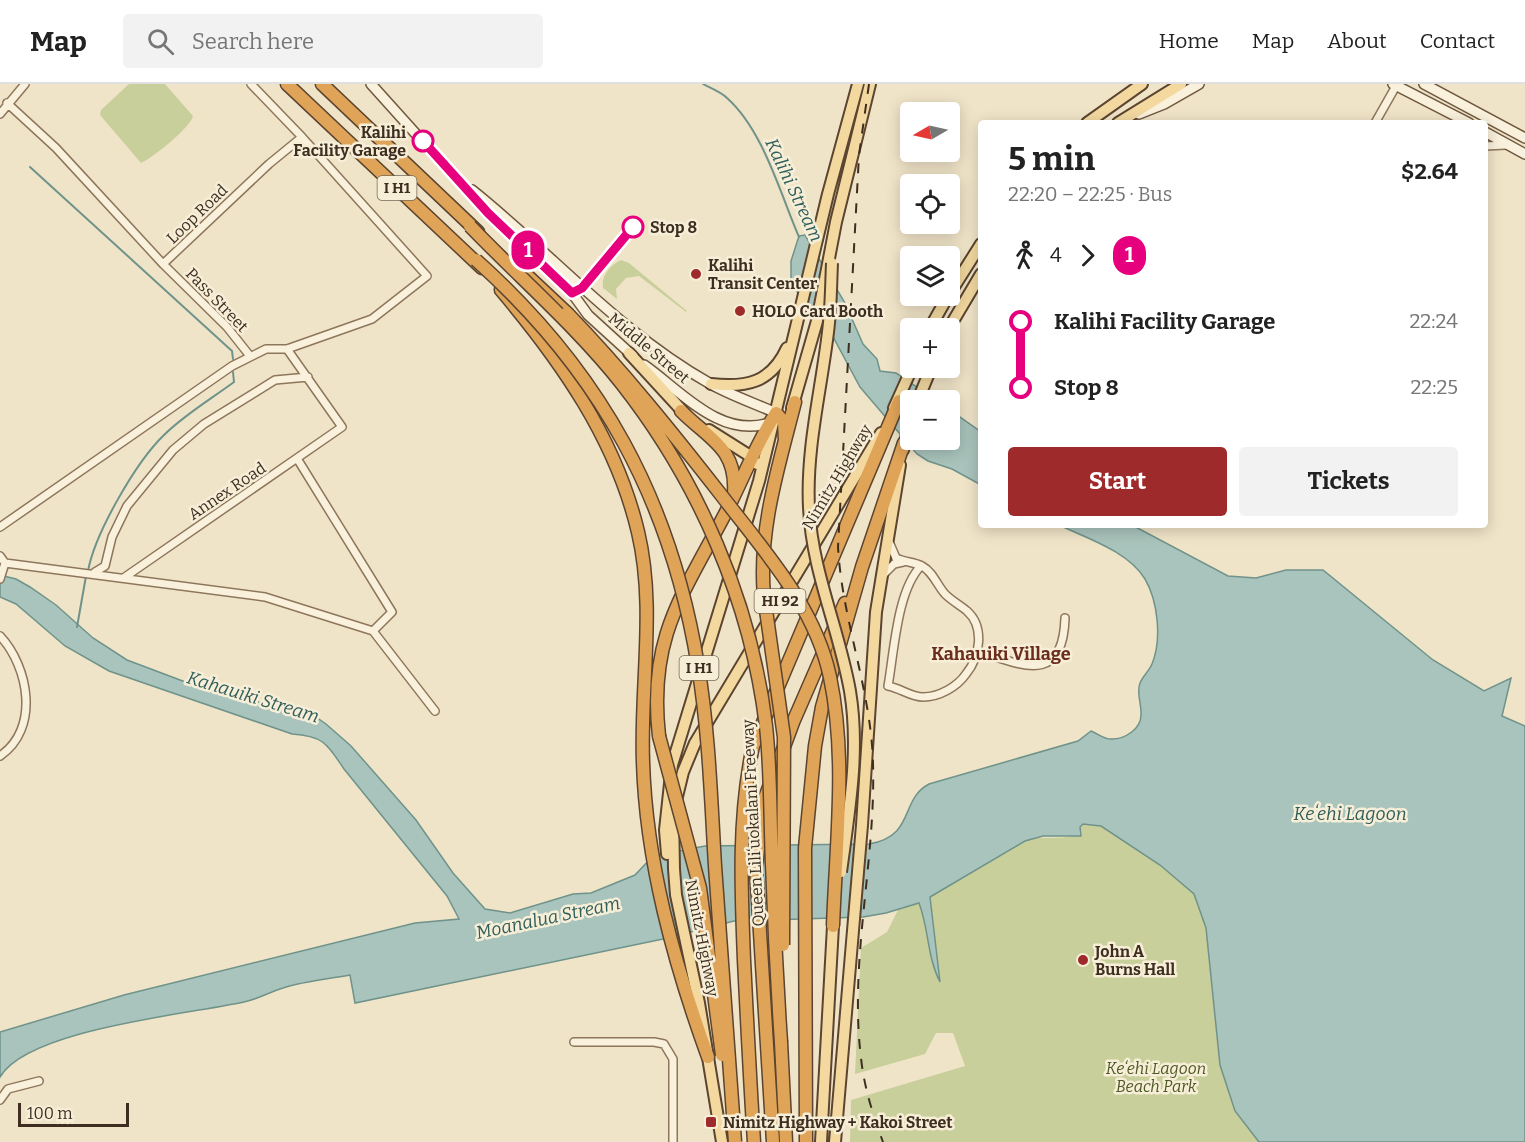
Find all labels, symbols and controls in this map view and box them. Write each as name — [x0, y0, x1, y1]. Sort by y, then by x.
search box — [123, 14, 543, 68]
text: Map — [30, 25, 87, 58]
icon: search — [144, 25, 177, 58]
text: Search here — [192, 28, 314, 55]
text: Home — [1159, 28, 1219, 54]
text: Map — [1252, 28, 1294, 54]
text: About — [1327, 28, 1387, 54]
text: Contact — [1420, 28, 1495, 54]
north arrow — [900, 102, 960, 162]
map controls — [900, 102, 960, 450]
place label: Kalihi Facility Garage — [293, 123, 406, 160]
marker: Kalihi Facility Garage — [412, 130, 434, 152]
water label: Kalihi Stream — [761, 135, 827, 245]
text: 5 min — [1008, 139, 1095, 179]
text: $2.64 — [1401, 158, 1458, 185]
button: locate — [900, 174, 960, 234]
road number: I H1 — [378, 176, 416, 200]
street label: Loop Road — [163, 180, 232, 248]
text: 22:20 – 22:25 · Bus — [1008, 182, 1172, 206]
marker: Stop 8 — [622, 216, 644, 238]
place label: Stop 8 — [650, 218, 697, 237]
line badge: 1 — [508, 230, 548, 270]
text: 1 — [523, 237, 533, 263]
icon: walk — [1008, 239, 1041, 272]
icon: forward — [1071, 239, 1104, 272]
text: 1 — [1125, 242, 1134, 268]
text: 4 — [1050, 243, 1062, 267]
button: layers — [900, 246, 960, 306]
place label: Kalihi Transit Center — [708, 256, 818, 293]
street label: Pass Street — [182, 264, 252, 336]
marker: Kalihi Transit Center — [689, 267, 703, 281]
place label: HOLO Card Booth — [752, 302, 883, 321]
marker: HOLO Card Booth — [733, 304, 747, 318]
text: Kalihi Facility Garage — [1054, 308, 1275, 335]
street label: Middle Street — [605, 309, 693, 387]
text: 22:24 — [1409, 309, 1458, 333]
button: + — [900, 318, 960, 378]
text: Stop 8 — [1054, 374, 1119, 401]
text: 22:25 — [1410, 375, 1458, 399]
button: − — [900, 390, 960, 450]
street label: Nimitz Highway — [798, 421, 876, 533]
button: Start — [1008, 447, 1227, 516]
button: Tickets — [1239, 447, 1458, 516]
street label: Annex Road — [185, 458, 270, 524]
road number: HI 92 — [754, 589, 806, 613]
district label: Kahauiki Village — [931, 643, 1071, 665]
road number: I H1 — [680, 656, 718, 680]
water label: Kahauiki Stream — [184, 666, 322, 728]
street label: Queen Liliʻuokalani Freeway — [738, 718, 768, 927]
water label: Keʻehi Lagoon — [1293, 803, 1407, 825]
street label: Nimitz Highway — [681, 878, 723, 999]
water label: Moanalua Stream — [474, 892, 622, 944]
place label: John A Burns Hall — [1094, 942, 1175, 979]
marker: John A Burns Hall — [1076, 953, 1090, 967]
park label: Keʻehi Lagoon Beach Park — [1106, 1059, 1206, 1096]
scale bar — [18, 1100, 129, 1128]
text: 100 m — [27, 1104, 72, 1123]
place label: Nimitz Highway + Kakoi Street — [723, 1113, 953, 1132]
marker: Nimitz Highway + Kakoi Street — [704, 1115, 718, 1129]

